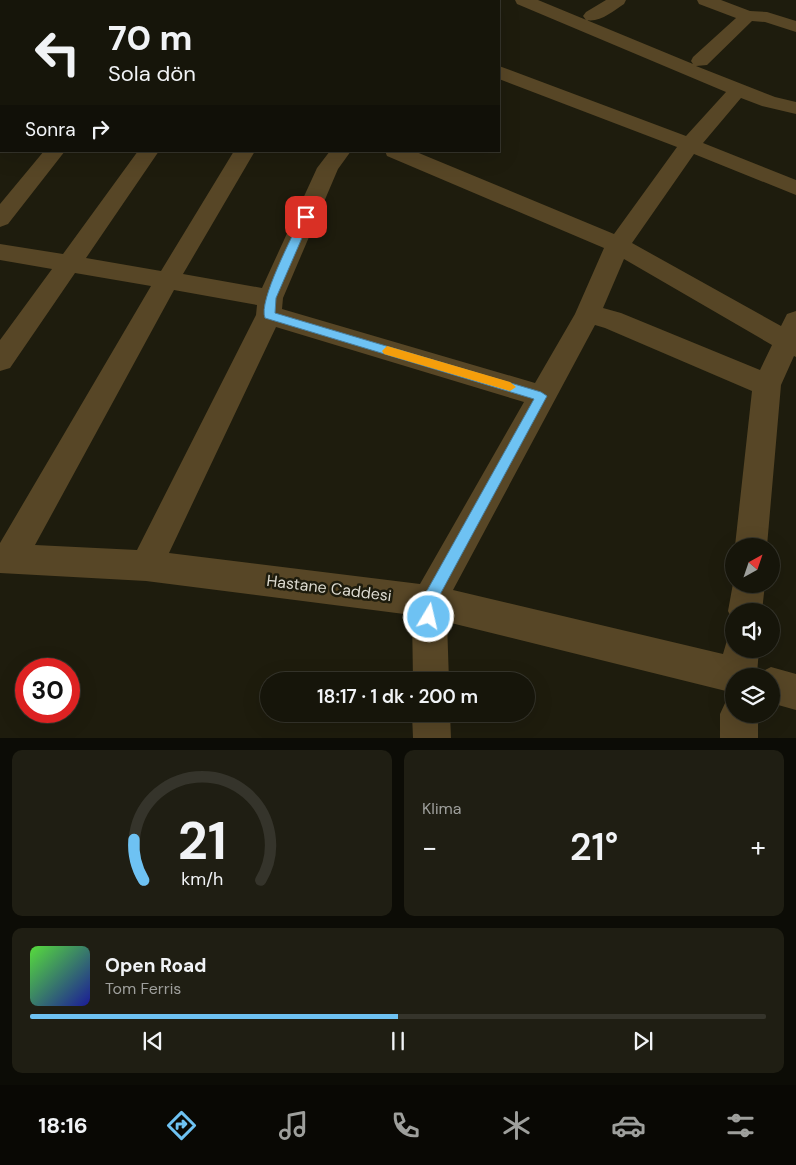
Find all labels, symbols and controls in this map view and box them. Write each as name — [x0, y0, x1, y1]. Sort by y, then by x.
text: 70 m — [108, 15, 192, 61]
icon: left — [25, 20, 90, 85]
text: Sola dön — [108, 59, 196, 88]
icon: right — [86, 115, 114, 143]
text: Sonra — [25, 117, 76, 142]
pin — [285, 196, 327, 238]
icon: arrive — [292, 203, 320, 231]
north arrow — [725, 538, 780, 592]
map controls — [725, 538, 780, 723]
street label: Hastane Caddesi — [265, 570, 393, 606]
position arrow — [402, 590, 454, 642]
button: sound — [725, 603, 780, 658]
speed limit sign: 30 — [15, 658, 80, 723]
button: layers — [725, 668, 780, 723]
text: 18:17 · 1 dk · 200 m — [317, 684, 478, 709]
text: Klima — [422, 798, 461, 819]
text: 21 — [178, 807, 226, 875]
text: 21° — [570, 822, 618, 872]
text: − — [422, 829, 437, 866]
text: + — [751, 829, 766, 866]
text: km/h — [181, 867, 223, 891]
text: Open Road — [105, 953, 207, 978]
text: Tom Ferris — [105, 978, 181, 999]
icon: previous — [139, 1027, 167, 1055]
icon: pause — [384, 1027, 412, 1055]
icon: next — [629, 1027, 657, 1055]
icon: directions — [164, 1108, 199, 1143]
icon: music — [276, 1108, 311, 1143]
icon: phone — [388, 1108, 423, 1143]
icon: climate — [499, 1108, 534, 1143]
icon: car — [611, 1108, 646, 1143]
icon: filters — [723, 1108, 758, 1143]
text: 18:16 — [38, 1111, 88, 1140]

